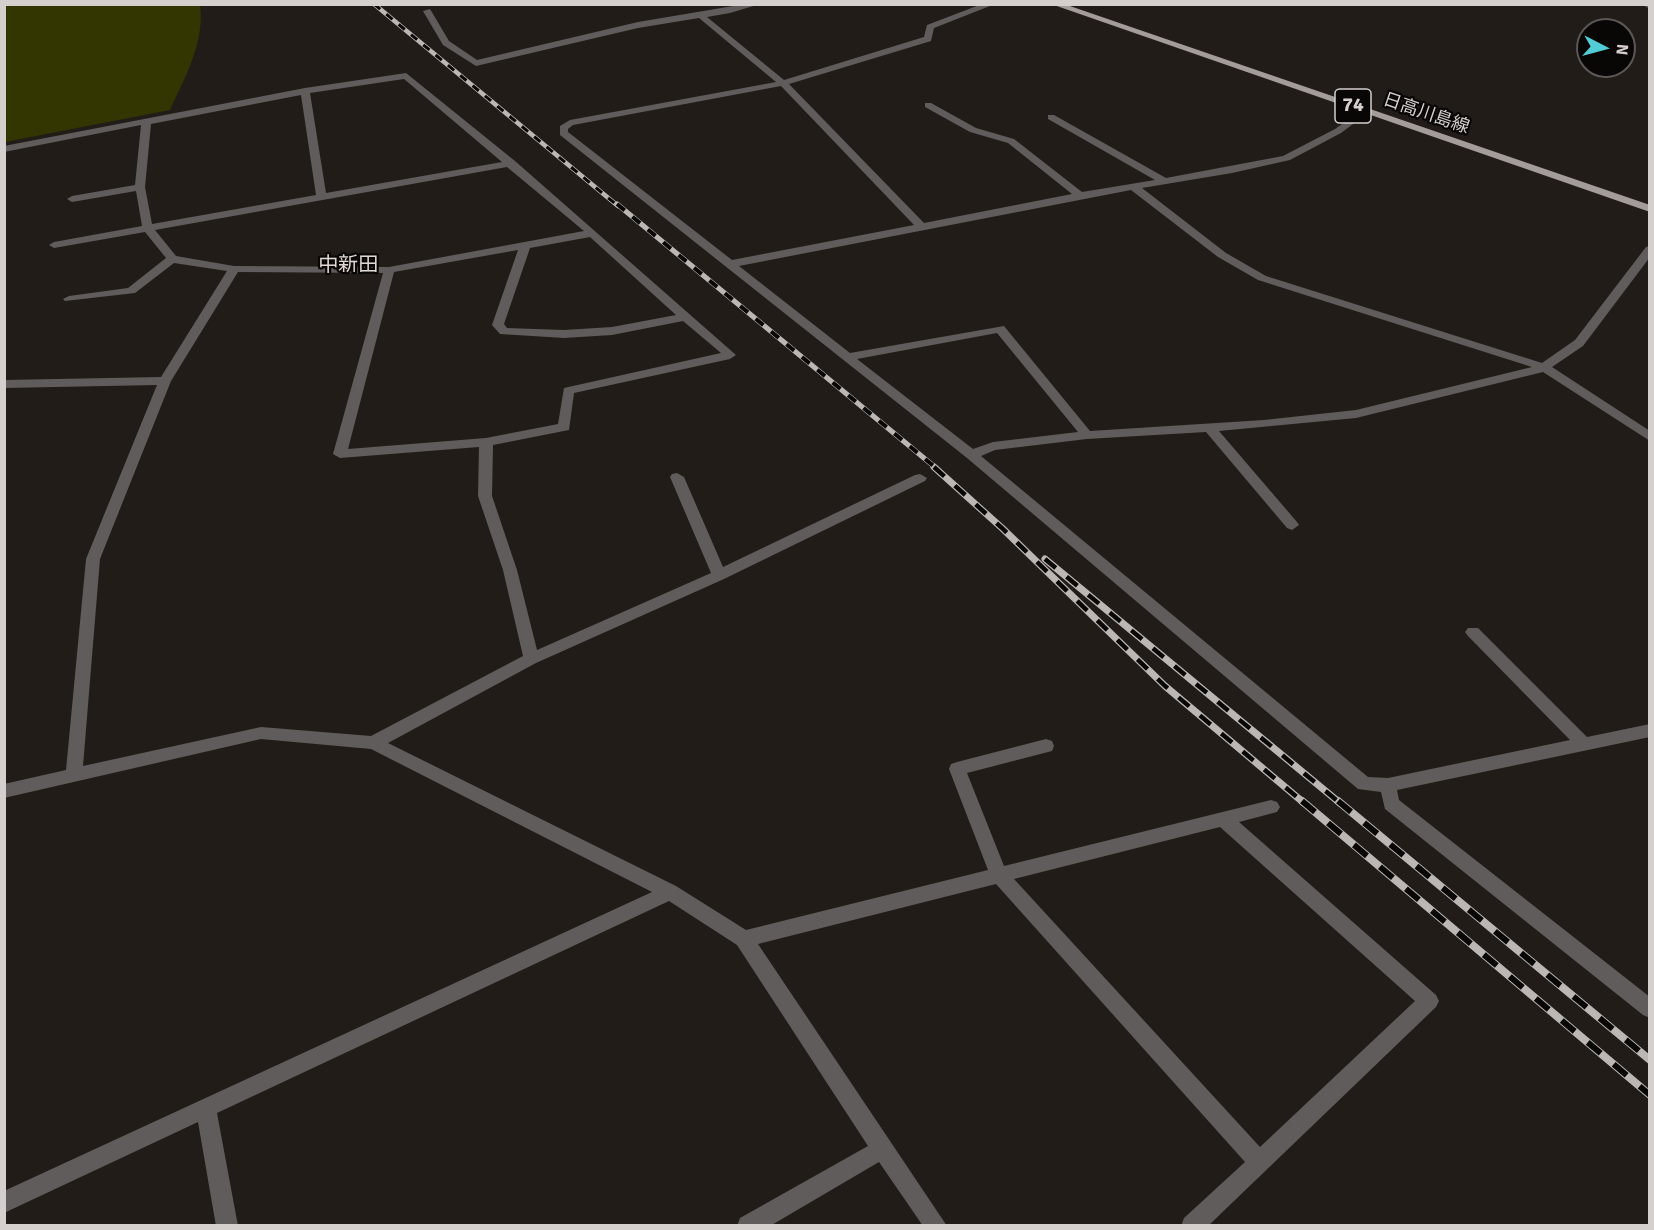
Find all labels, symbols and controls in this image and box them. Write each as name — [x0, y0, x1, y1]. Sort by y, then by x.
north arrow — [1576, 18, 1636, 78]
text: N — [1611, 43, 1632, 56]
road number: 74 — [1335, 89, 1371, 123]
street label: 日高川島線 — [1380, 89, 1472, 139]
district label: 中新田 — [318, 254, 378, 278]

